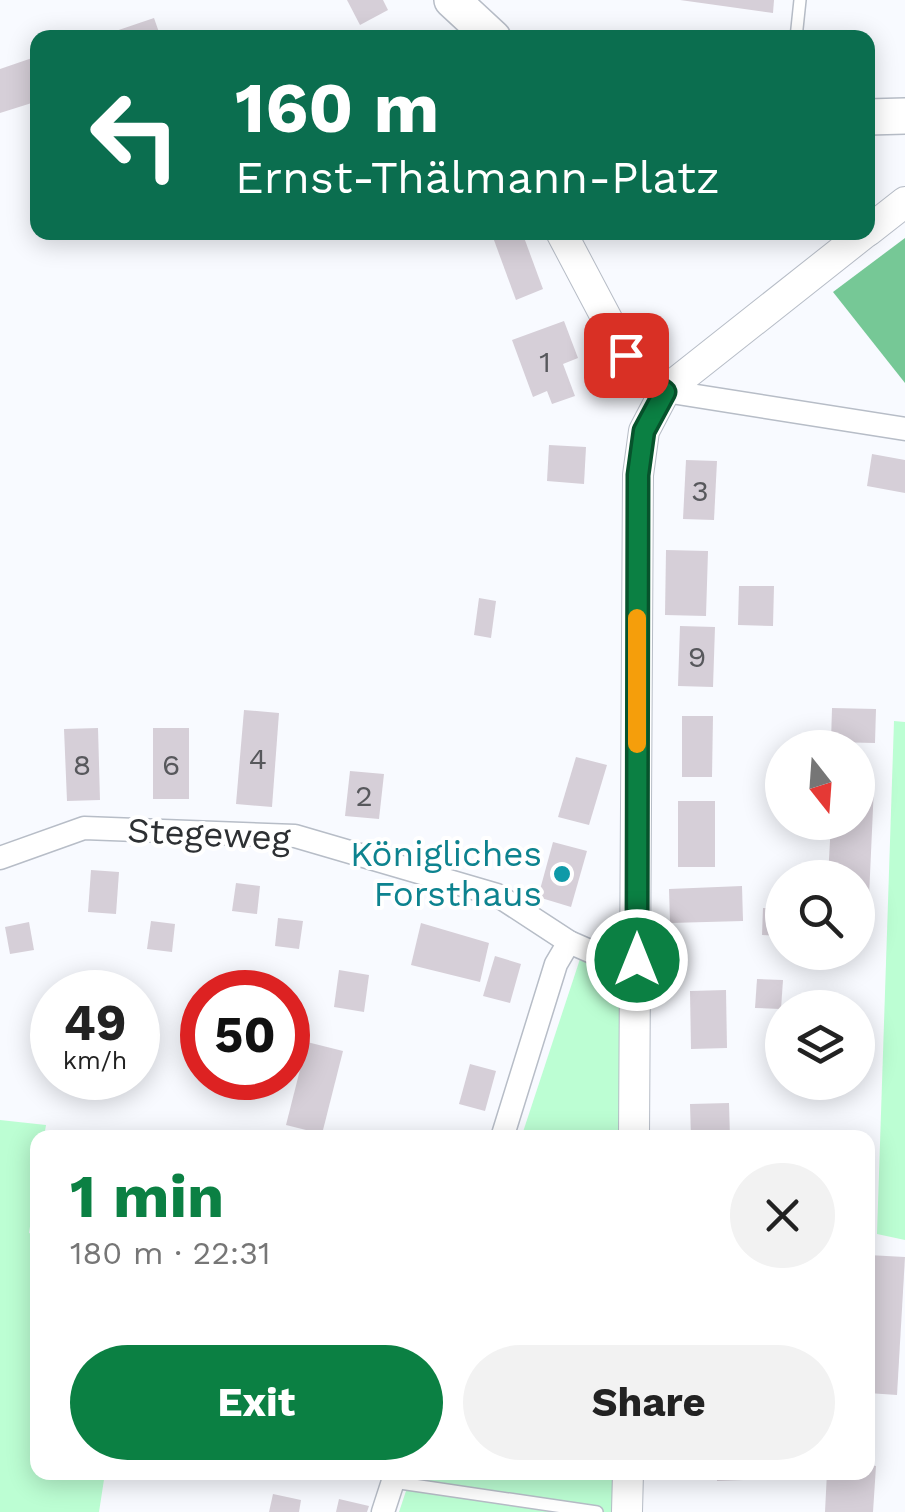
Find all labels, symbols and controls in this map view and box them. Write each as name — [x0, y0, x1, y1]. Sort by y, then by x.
text: 160 m — [235, 67, 439, 149]
icon: left — [70, 70, 200, 200]
text: Ernst-Thälmann-Platz — [235, 151, 720, 204]
pin — [584, 313, 669, 398]
icon: arrive — [599, 328, 654, 383]
house number: 1 — [539, 344, 551, 379]
house number: 3 — [691, 473, 709, 508]
house number: 9 — [688, 639, 706, 674]
north arrow — [765, 730, 875, 840]
map controls — [765, 730, 875, 1100]
house number: 4 — [249, 741, 267, 776]
house number: 8 — [73, 747, 91, 782]
house number: 6 — [162, 747, 180, 782]
house number: 2 — [355, 778, 373, 813]
street label: Stegeweg — [126, 809, 292, 859]
place label: Königliches Forsthaus — [350, 833, 542, 915]
button: search — [765, 860, 875, 970]
marker: Königliches Forsthaus — [551, 863, 573, 885]
position arrow — [585, 908, 689, 1012]
speed limit sign: 50 — [180, 970, 310, 1100]
button: layers — [765, 990, 875, 1100]
text: 49 — [63, 993, 127, 1052]
text: km/h — [63, 1046, 127, 1075]
text: 1 min — [70, 1161, 224, 1232]
button: close — [730, 1163, 835, 1268]
text: 180 m · 22:31 — [70, 1234, 270, 1272]
button: Exit — [70, 1345, 443, 1460]
button: Share — [463, 1345, 835, 1460]

